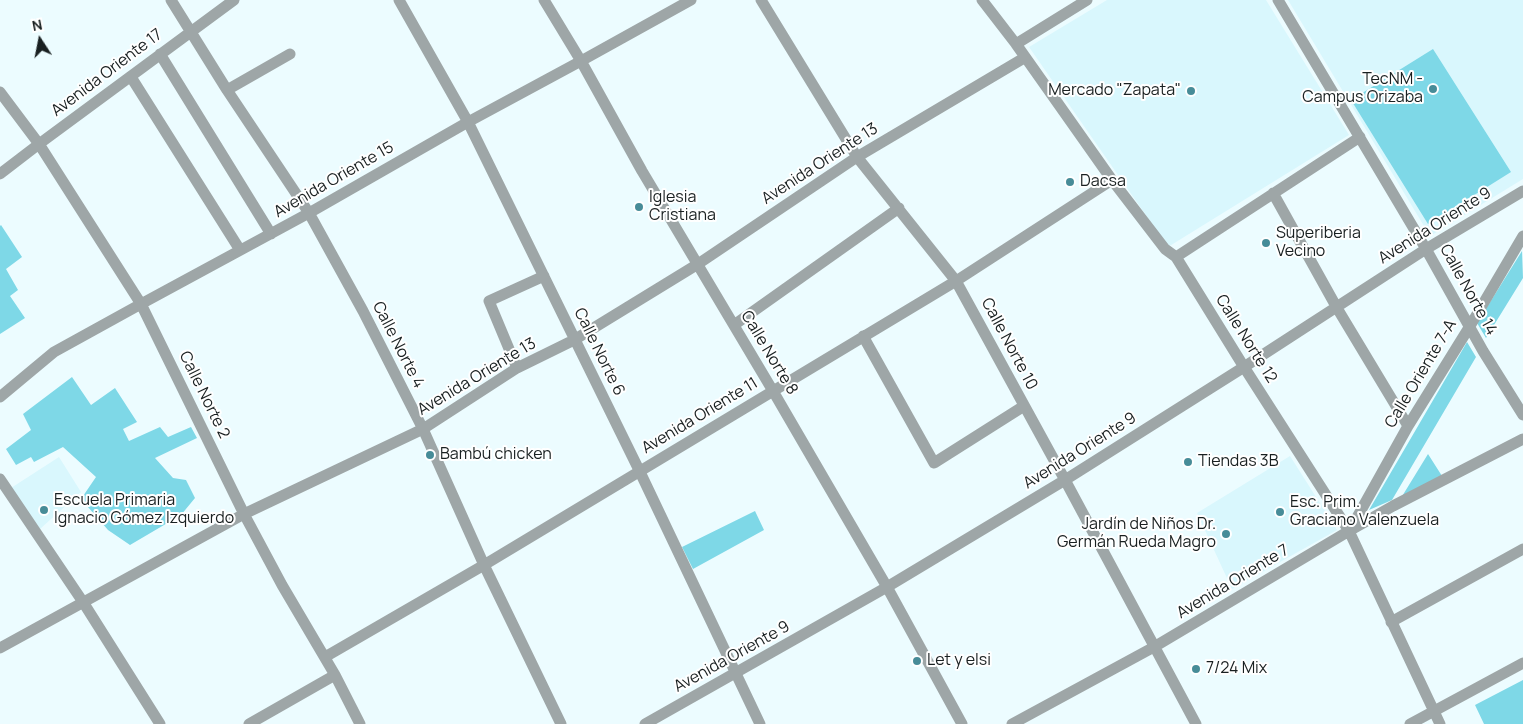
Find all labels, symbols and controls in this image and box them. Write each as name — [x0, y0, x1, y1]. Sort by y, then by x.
text: N — [30, 14, 44, 35]
north arrow — [15, 15, 65, 65]
street label: Avenida Oriente 17 — [48, 25, 166, 121]
place label: TecNM - Campus Orizaba — [1302, 70, 1423, 108]
place label: Mercado "Zapata" — [1048, 81, 1181, 101]
marker: TecNM - Campus Orizaba — [1427, 83, 1439, 95]
marker: Mercado "Zapata" — [1185, 85, 1197, 97]
street label: Avenida Oriente 13 — [758, 119, 882, 209]
street label: Avenida Oriente 15 — [271, 138, 397, 222]
place label: Dacsa — [1080, 172, 1126, 192]
marker: Dacsa — [1064, 176, 1076, 188]
street label: Avenida Oriente 9 — [1375, 184, 1495, 268]
place label: Iglesia Cristiana — [649, 188, 716, 226]
marker: Iglesia Cristiana — [633, 201, 645, 213]
place label: Superiberia Vecino — [1276, 224, 1361, 262]
marker: Superiberia Vecino — [1260, 237, 1272, 249]
street label: Calle Norte 14 — [1435, 241, 1501, 339]
street label: Calle Norte 12 — [1211, 291, 1281, 387]
street label: Calle Norte 10 — [977, 295, 1041, 393]
street label: Calle Norte 4 — [368, 298, 428, 392]
street label: Calle Norte 6 — [570, 305, 628, 399]
street label: Calle Norte 8 — [736, 308, 802, 398]
street label: Calle Oriente 7-A — [1381, 316, 1461, 432]
street label: Avenida Oriente 13 — [414, 334, 540, 420]
street label: Calle Norte 2 — [175, 348, 233, 442]
street label: Avenida Oriente 11 — [638, 374, 762, 458]
street label: Avenida Oriente 9 — [1020, 409, 1140, 493]
place label: Bambú chicken — [440, 445, 552, 465]
marker: Bambú chicken — [424, 449, 436, 461]
place label: Tiendas 3B — [1198, 452, 1278, 472]
marker: Tiendas 3B — [1182, 456, 1194, 468]
place label: Escuela Primaria Ignacio Gómez Izquierdo — [54, 491, 234, 529]
place label: Esc. Prim. Graciano Valenzuela — [1290, 493, 1439, 531]
marker: Escuela Primaria Ignacio Gómez Izquierdo — [38, 504, 50, 516]
marker: Esc. Prim. Graciano Valenzuela — [1274, 506, 1286, 518]
place label: Jardín de Niños Dr. Germán Rueda Magro — [1057, 515, 1216, 553]
marker: Jardín de Niños Dr. Germán Rueda Magro — [1220, 528, 1232, 540]
street label: Avenida Oriente 7 — [1173, 541, 1293, 623]
street label: Avenida Oriente 9 — [671, 617, 793, 697]
place label: Let y elsi — [927, 651, 991, 671]
marker: Let y elsi — [911, 655, 923, 667]
place label: 7/24 Mix — [1206, 659, 1267, 679]
marker: 7/24 Mix — [1190, 663, 1202, 675]

